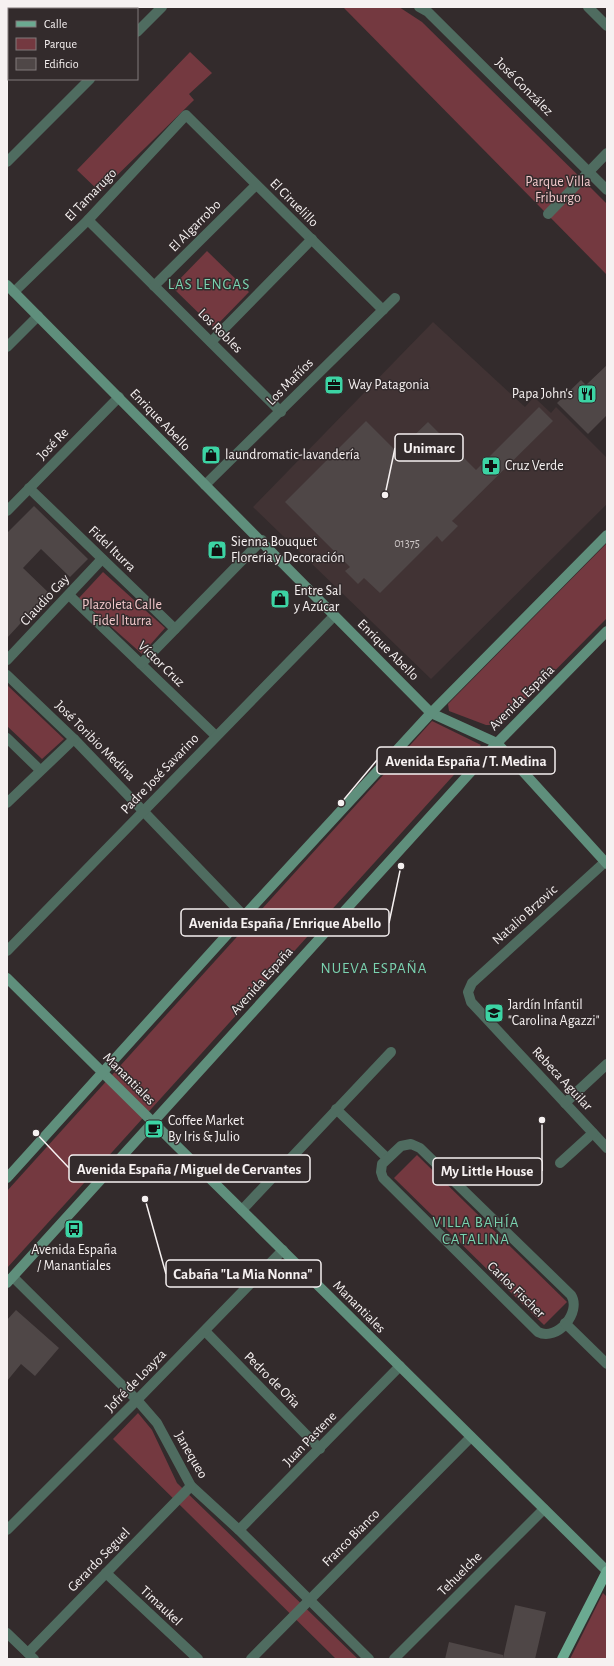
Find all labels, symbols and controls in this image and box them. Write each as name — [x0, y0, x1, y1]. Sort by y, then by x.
legend — [8, 8, 138, 80]
text: Calle — [44, 18, 67, 30]
text: Parque — [44, 38, 77, 50]
street label: José González — [493, 56, 556, 119]
text: Edificio — [44, 58, 79, 70]
street label: El Tamarugo — [62, 166, 120, 224]
park label: Parque Villa Friburgo — [525, 175, 591, 205]
street label: El Ciruelillo — [267, 176, 321, 230]
street label: El Algarrobo — [166, 197, 224, 255]
district label: LAS LENGAS — [168, 277, 250, 292]
street label: Los Robles — [195, 306, 245, 356]
street label: Los Mañíos — [264, 356, 316, 408]
office icon: Way Patagonia — [323, 374, 345, 396]
place label: Way Patagonia — [348, 378, 430, 392]
restaurant icon: Papa John's — [576, 383, 598, 405]
street label: Enrique Abello — [127, 386, 193, 454]
place label: Papa John's — [512, 387, 573, 401]
street label: José Re — [35, 425, 71, 463]
callout: Unimarc — [395, 434, 463, 461]
text: Unimarc — [403, 441, 455, 456]
shop icon: laundromatic-lavandería — [200, 444, 222, 466]
place label: laundromatic-lavandería — [225, 448, 360, 462]
pharmacy icon: Cruz Verde — [480, 455, 502, 477]
place label: Cruz Verde — [505, 459, 564, 473]
street label: Fidel Iturra — [86, 523, 139, 575]
place label: Sienna Bouquet Florería y Decoración — [231, 535, 344, 565]
house number: 01375 — [394, 537, 420, 549]
shop icon: Sienna Bouquet Florería y Decoración — [206, 539, 228, 561]
street label: Claudio Gay — [18, 572, 72, 628]
place label: Entre Sal y Azúcar — [293, 584, 342, 614]
shop icon: Entre Sal y Azúcar — [269, 588, 291, 610]
park label: Plazoleta Calle Fidel Iturra — [82, 598, 162, 628]
street label: Enrique Abello — [355, 617, 421, 683]
street label: Víctor Cruz — [135, 638, 187, 690]
street label: Avenida España — [487, 662, 558, 733]
street label: José Toribio Medina — [52, 698, 138, 784]
street label: Padre José Savarino — [118, 731, 202, 817]
callout: Avenida España / T. Medina — [377, 747, 555, 774]
text: Avenida España / T. Medina — [385, 754, 547, 769]
street label: Natalio Brzovic — [490, 882, 560, 947]
callout: Avenida España / Enrique Abello — [181, 909, 389, 936]
text: Avenida España / Enrique Abello — [189, 916, 381, 931]
street label: Avenida España — [228, 944, 296, 1018]
district label: NUEVA ESPAÑA — [320, 960, 428, 976]
place label: Jardín Infantil "Carolina Agazzi" — [508, 998, 600, 1028]
school or university icon: Jardín Infantil "Carolina Agazzi" — [483, 1002, 505, 1024]
street label: Rebeca Aguilar — [529, 1045, 595, 1114]
street label: Manantiales — [100, 1050, 158, 1108]
place label: Coffee Market By Iris & Julio — [168, 1114, 244, 1144]
cafe icon: Coffee Market By Iris & Julio — [143, 1118, 165, 1140]
callout: Avenida España / Miguel de Cervantes — [69, 1155, 310, 1182]
callout: My Little House — [433, 1158, 542, 1185]
text: Avenida España / Miguel de Cervantes — [77, 1162, 302, 1177]
text: My Little House — [441, 1164, 533, 1179]
district label: VILLA BAHÍA CATALINA — [433, 1213, 519, 1247]
bus stop icon: Avenida España / Manantiales — [63, 1218, 85, 1240]
place label: Avenida España / Manantiales — [31, 1243, 117, 1273]
street label: Carlos Fischer — [484, 1259, 548, 1321]
callout: Cabaña "La Mia Nonna" — [166, 1260, 321, 1287]
text: Cabaña "La Mia Nonna" — [173, 1267, 313, 1282]
street label: Manantiales — [330, 1278, 388, 1336]
street label: Jofré de Loayza — [103, 1347, 170, 1415]
street label: Pedro de Oña — [241, 1349, 303, 1411]
street label: Juan Pastene — [281, 1409, 339, 1469]
street label: Janequeo — [172, 1429, 210, 1481]
street label: Franco Bianco — [320, 1507, 382, 1569]
street label: Gerardo Seguel — [65, 1525, 133, 1595]
street label: Tehuelche — [435, 1549, 485, 1599]
street label: Timaukel — [138, 1583, 184, 1629]

